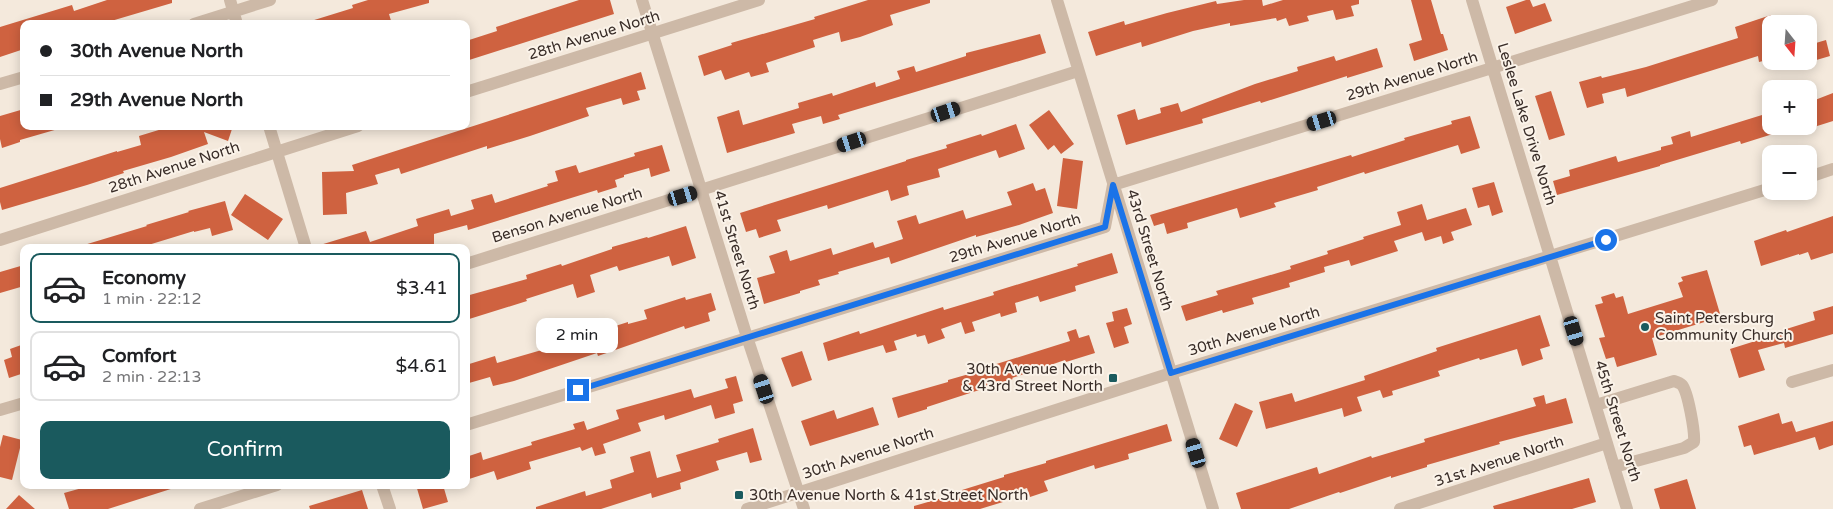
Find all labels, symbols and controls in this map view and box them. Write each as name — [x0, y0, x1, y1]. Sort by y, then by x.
street label: 28th Avenue North — [526, 6, 662, 64]
north arrow — [1762, 15, 1818, 70]
map controls — [1762, 15, 1817, 200]
text: 30th Avenue North — [70, 40, 243, 62]
street label: Leslee Lake Drive North — [1494, 41, 1560, 207]
street label: 29th Avenue North — [1344, 47, 1480, 105]
button: + — [1762, 80, 1817, 135]
text: 29th Avenue North — [70, 89, 243, 111]
car — [929, 100, 962, 124]
car — [1305, 109, 1338, 133]
car — [835, 130, 868, 154]
street label: 28th Avenue North — [106, 137, 242, 197]
button: − — [1762, 145, 1817, 200]
street label: Benson Avenue North — [490, 184, 644, 246]
car — [666, 184, 699, 208]
street label: 43rd Street North — [1123, 187, 1177, 313]
street label: 41st Street North — [710, 188, 764, 312]
street label: 29th Avenue North — [947, 209, 1083, 267]
route start — [1595, 229, 1617, 251]
icon: car — [42, 266, 87, 311]
text: Economy — [102, 267, 186, 289]
text: $3.41 — [396, 277, 448, 299]
text: 1 min · 22:12 — [102, 289, 201, 309]
street label: 30th Avenue North — [1186, 302, 1322, 360]
place label: Saint Petersburg Community Church — [1655, 309, 1793, 344]
car — [1562, 314, 1585, 348]
callout: 2 min — [537, 318, 619, 352]
marker: Saint Petersburg Community Church — [1639, 321, 1651, 333]
text: 2 min — [556, 325, 598, 345]
icon: car — [42, 344, 87, 389]
text: Comfort — [102, 345, 176, 367]
text: $4.61 — [396, 355, 448, 377]
street label: 45th Street North — [1591, 358, 1645, 484]
place label: 30th Avenue North & 43rd Street North — [962, 360, 1103, 395]
text: 2 min · 22:13 — [102, 367, 201, 387]
car — [752, 372, 775, 406]
marker: 30th Avenue North & 43rd Street North — [1107, 372, 1119, 384]
route end — [567, 379, 589, 401]
button: Confirm — [40, 421, 450, 479]
street label: 30th Avenue North — [800, 423, 936, 483]
street label: 31st Avenue North — [1432, 432, 1566, 490]
car — [1184, 436, 1207, 470]
place label: 30th Avenue North & 41st Street North — [749, 486, 1028, 504]
marker: 30th Avenue North & 41st Street North — [733, 489, 745, 501]

